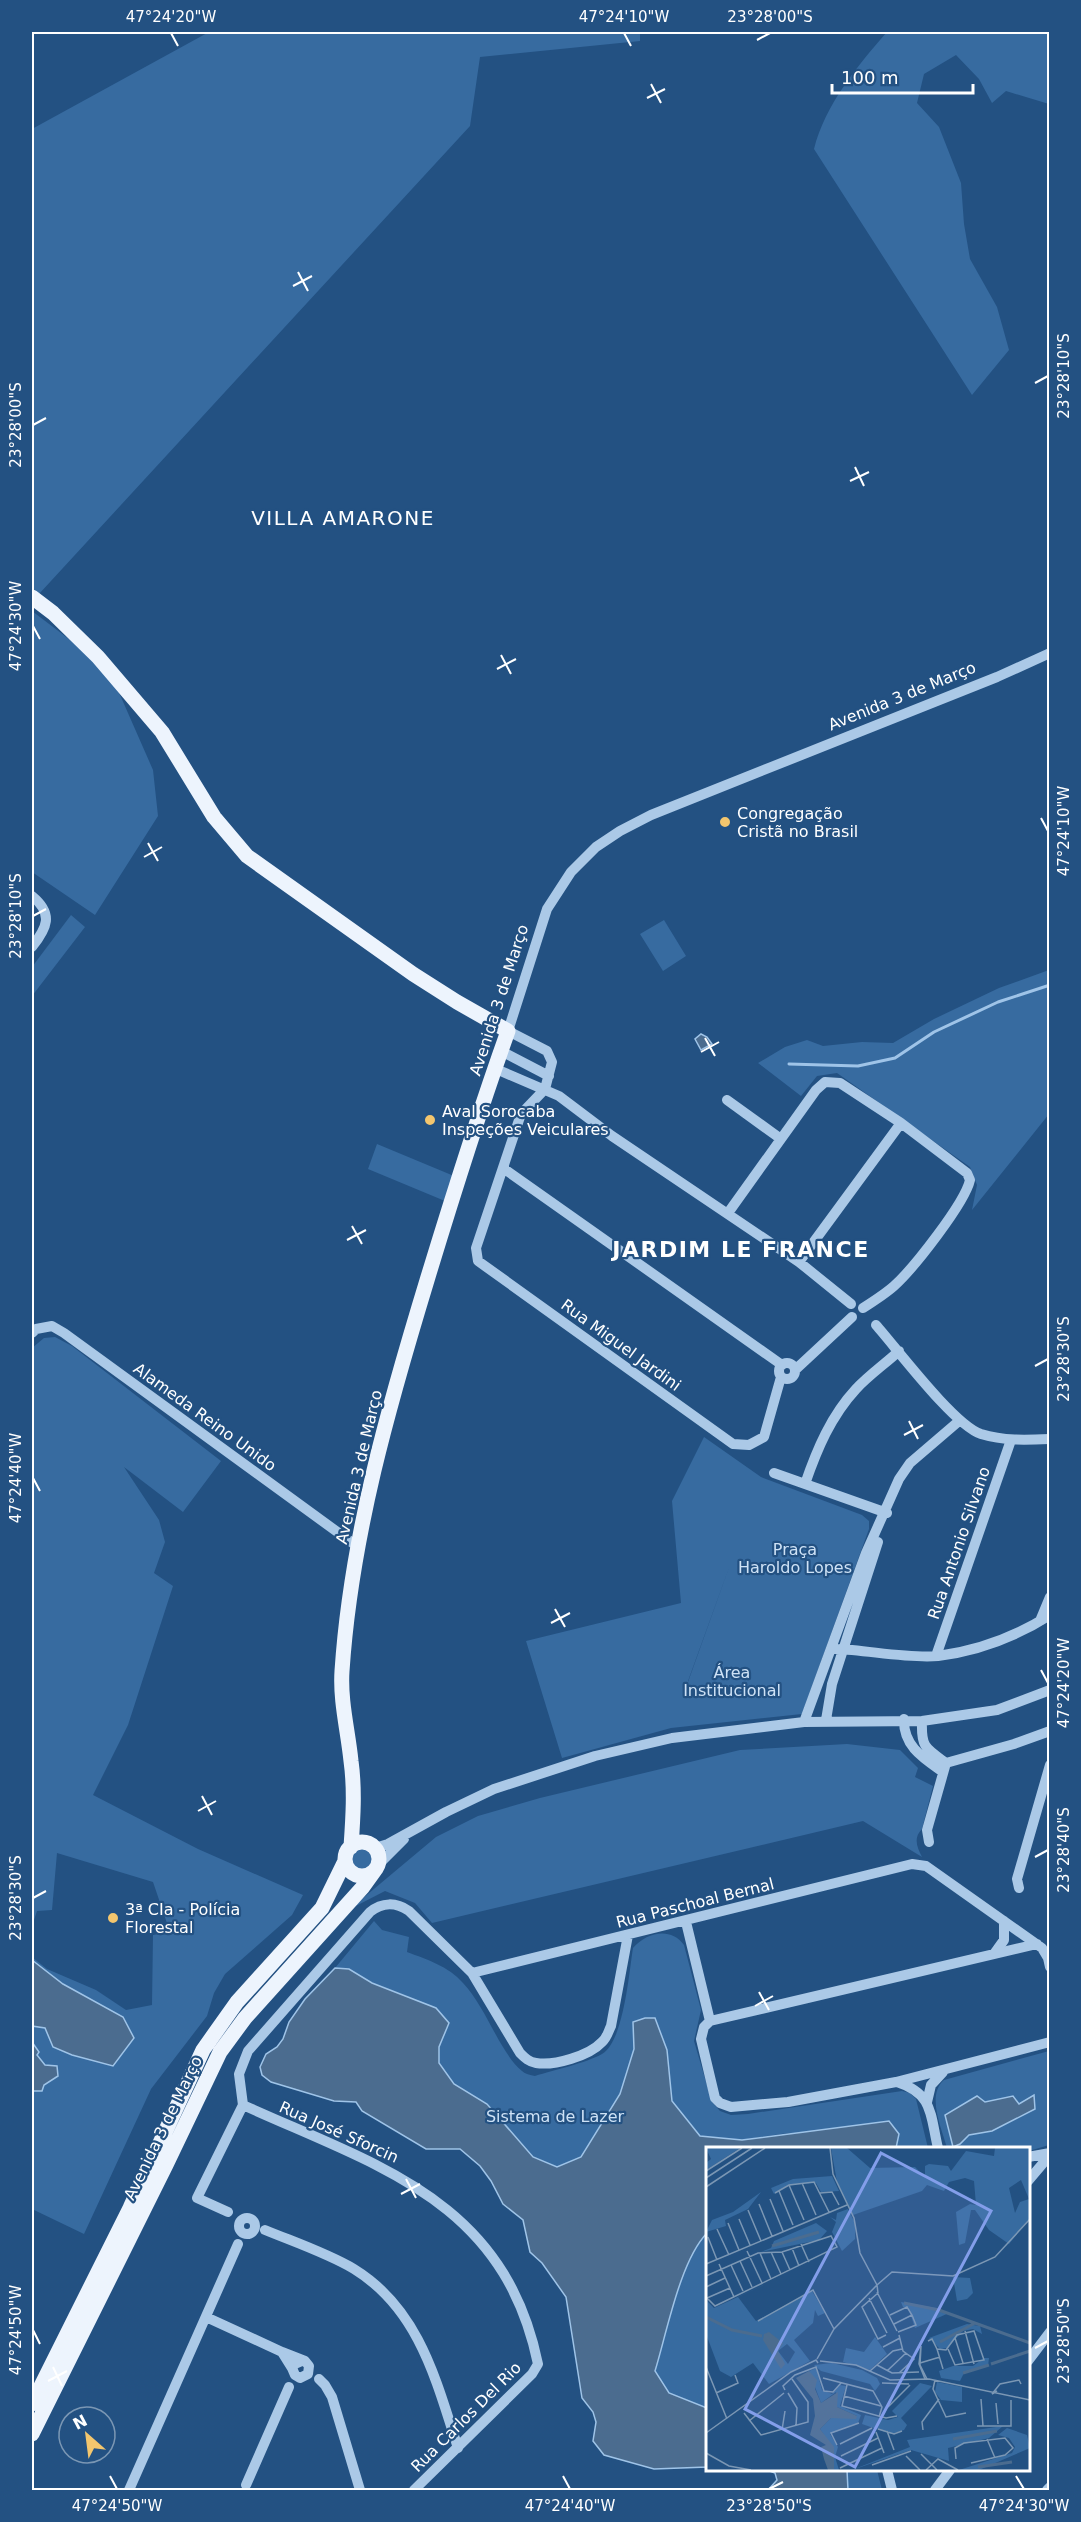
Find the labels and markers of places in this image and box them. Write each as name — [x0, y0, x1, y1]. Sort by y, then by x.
place label: Congregação Cristã no Brasil — [737, 804, 858, 841]
marker: Congregação Cristã no Brasil — [718, 815, 732, 829]
place label: Aval Sorocaba Inspeções Veiculares — [442, 1102, 609, 1139]
marker: Aval Sorocaba Inspeções Veiculares — [423, 1113, 437, 1127]
place label: 3ª CIa - Polícia Florestal — [125, 1900, 240, 1937]
marker: 3ª CIa - Polícia Florestal — [106, 1911, 120, 1925]

